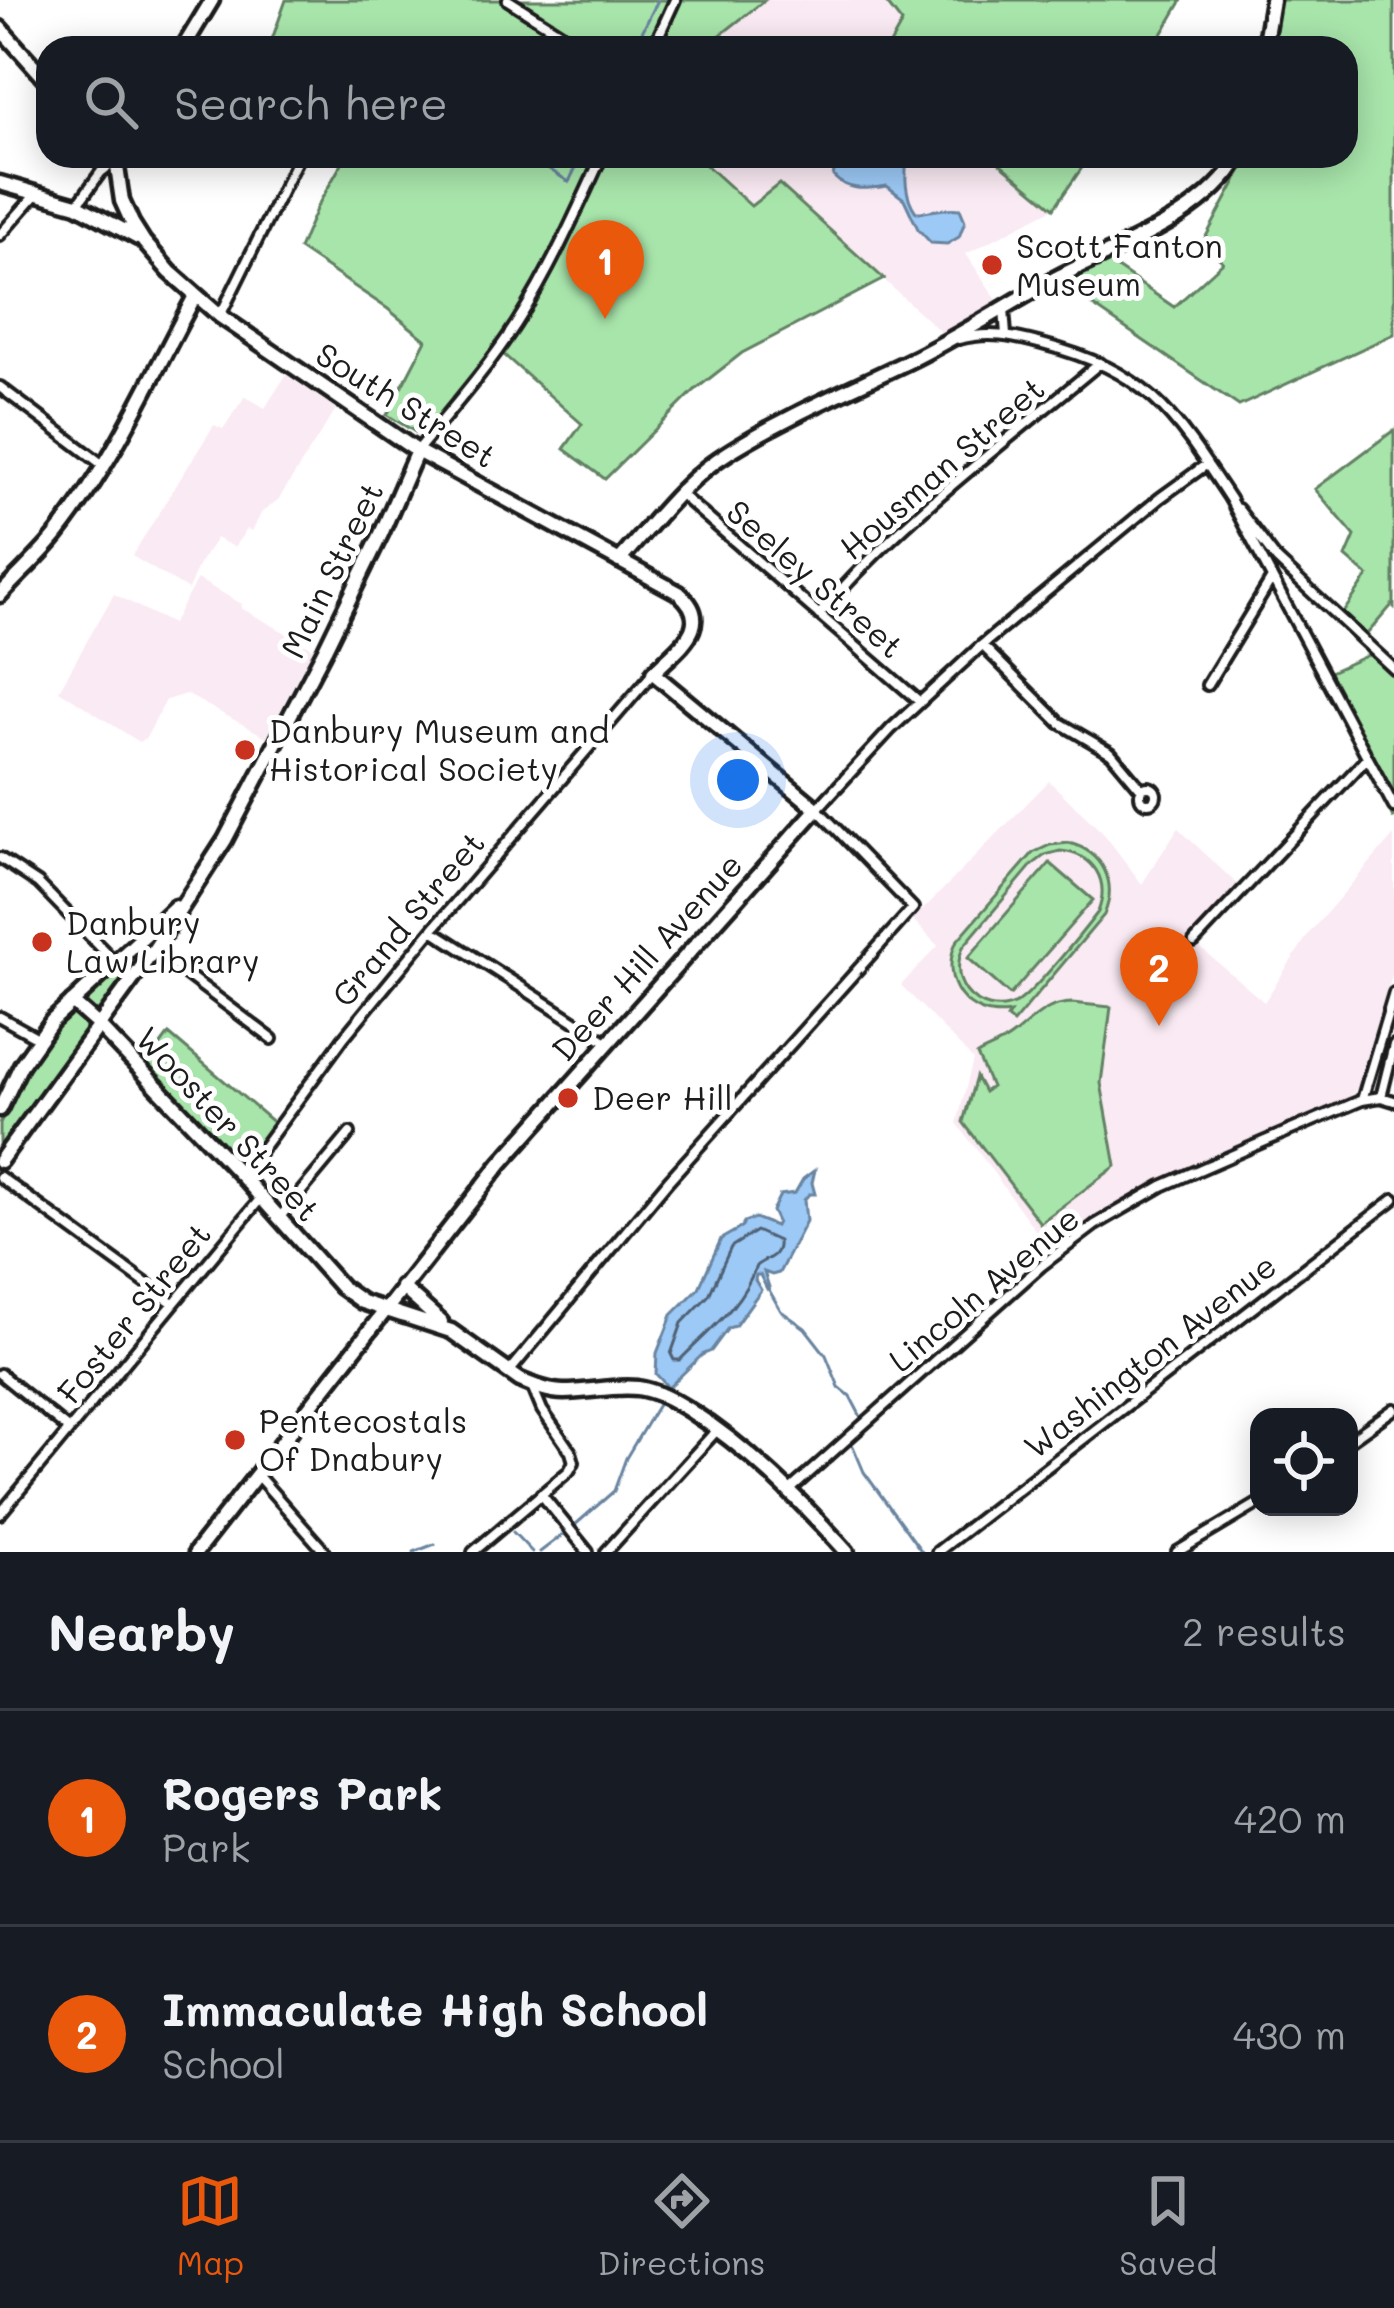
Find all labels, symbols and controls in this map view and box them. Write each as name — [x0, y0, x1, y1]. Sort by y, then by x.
search box — [36, 36, 1358, 168]
icon: search — [78, 69, 144, 135]
text: Search here — [174, 73, 448, 131]
pin: 1 — [566, 220, 644, 319]
place label: Scott Fanton Museum — [1016, 223, 1223, 304]
marker: Scott Fanton Museum — [979, 252, 1005, 278]
street label: South Street — [309, 331, 505, 476]
street label: Housman Street — [830, 366, 1052, 568]
street label: Main Street — [269, 474, 392, 665]
street label: Seeley Street — [718, 489, 913, 667]
place label: Danbury Museum and Historical Society — [269, 708, 609, 790]
marker: Danbury Museum and Historical Society — [232, 737, 258, 763]
your location — [708, 750, 768, 810]
street label: Grand Street — [321, 821, 493, 1015]
street label: Deer Hill Avenue — [541, 843, 751, 1069]
place label: Danbury Law Library — [66, 900, 259, 982]
pin: 2 — [1120, 927, 1198, 1026]
marker: Danbury Law Library — [29, 929, 55, 955]
street label: Wooster Street — [128, 1016, 331, 1230]
place label: Deer Hill — [592, 1075, 733, 1118]
marker: Deer Hill — [555, 1085, 581, 1111]
street label: Lincoln Avenue — [879, 1196, 1087, 1380]
street label: Foster Street — [47, 1213, 219, 1412]
street label: Washington Avenue — [1014, 1243, 1284, 1467]
place label: Pentecostals Of Dnabury — [259, 1398, 467, 1480]
map controls — [1250, 1408, 1358, 1516]
button: locate — [1250, 1408, 1358, 1516]
marker: Pentecostals Of Dnabury — [222, 1427, 248, 1453]
text: Nearby — [48, 1597, 235, 1664]
text: 2 results — [1182, 1605, 1346, 1656]
text: Rogers Park — [162, 1763, 443, 1821]
text: 1 — [78, 1792, 96, 1843]
text: 420 m — [1234, 1792, 1346, 1843]
text: Park — [162, 1821, 250, 1872]
text: Immaculate High School — [162, 1979, 708, 2037]
text: 2 — [76, 2008, 98, 2059]
text: 430 m — [1233, 2008, 1346, 2059]
text: School — [162, 2037, 285, 2088]
tab: Map — [177, 2168, 244, 2283]
tab: Directions — [598, 2168, 765, 2283]
tab: Saved — [1119, 2168, 1217, 2283]

